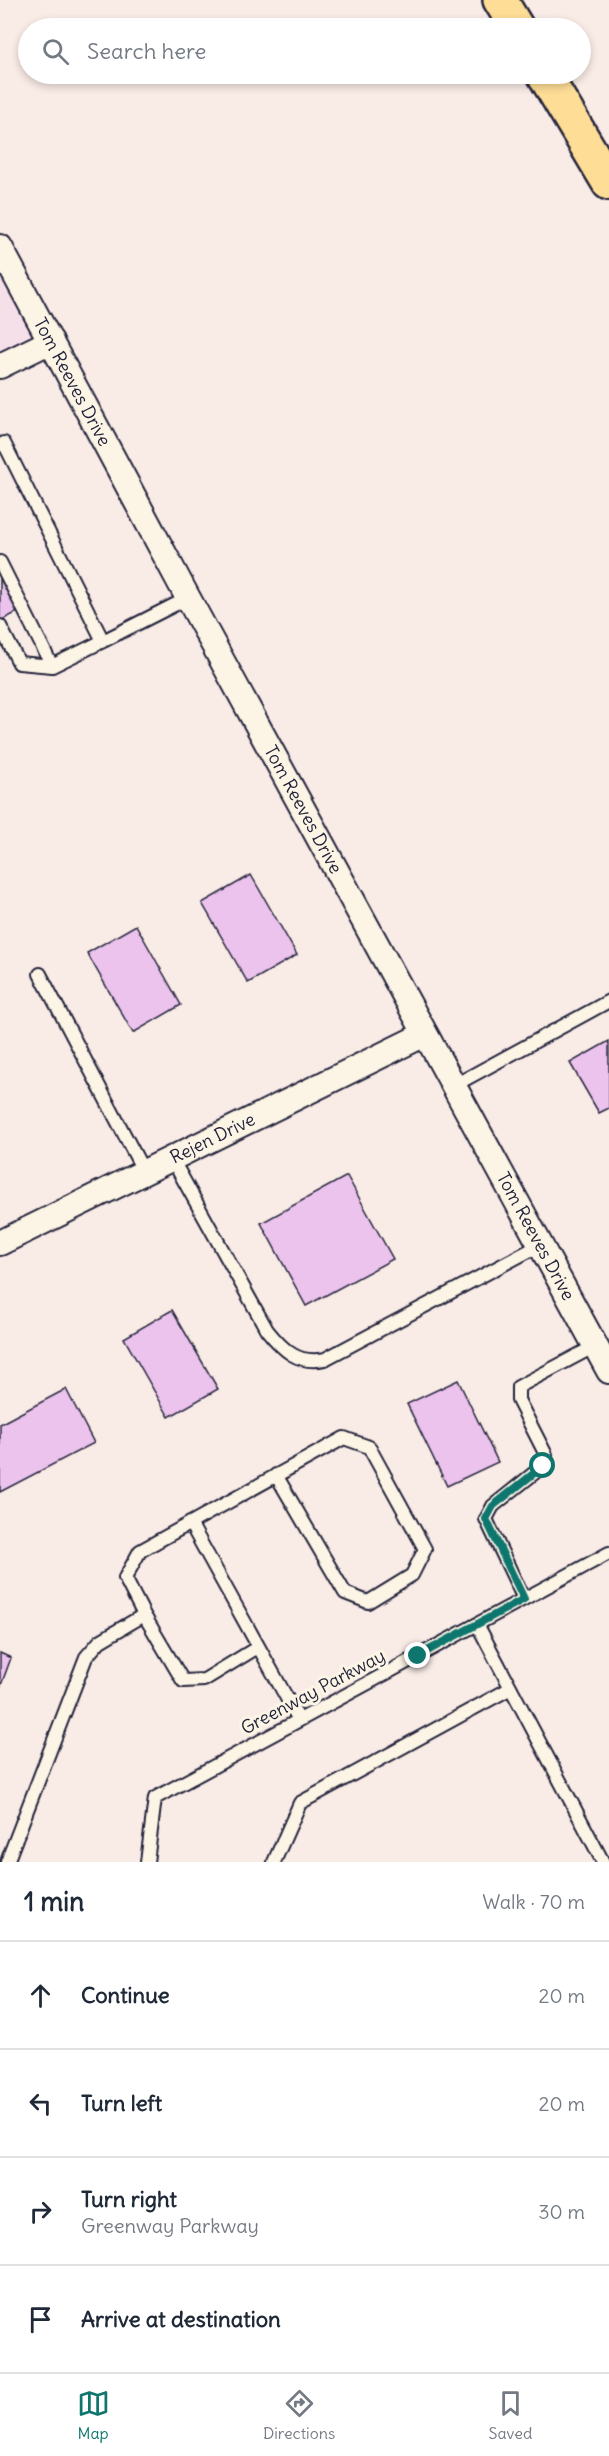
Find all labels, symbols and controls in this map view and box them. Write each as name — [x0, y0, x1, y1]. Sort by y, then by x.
search box — [18, 18, 591, 84]
icon: search — [39, 35, 72, 68]
text: Search here — [87, 37, 206, 65]
street label: Tom Reeves Drive — [29, 313, 116, 450]
street label: Tom Reeves Drive — [259, 741, 348, 877]
street label: Rejen Drive — [166, 1107, 259, 1169]
street label: Tom Reeves Drive — [492, 1168, 580, 1304]
route start — [529, 1452, 555, 1478]
route end — [404, 1642, 430, 1668]
street label: Greenway Parkway — [237, 1644, 389, 1739]
text: 1 min — [24, 1885, 84, 1918]
text: Walk · 70 m — [482, 1889, 585, 1914]
icon: ahead — [24, 1979, 57, 2012]
text: Continue — [81, 1981, 170, 2009]
text: 20 m — [539, 1983, 585, 2008]
icon: left — [24, 2087, 57, 2120]
text: Turn left — [81, 2089, 162, 2117]
text: 20 m — [539, 2091, 585, 2116]
text: Turn right — [81, 2185, 177, 2213]
icon: right — [24, 2195, 57, 2228]
text: 30 m — [538, 2199, 585, 2224]
text: Greenway Parkway — [81, 2213, 259, 2238]
icon: arrive — [24, 2303, 57, 2336]
text: Arrive at destination — [81, 2305, 281, 2333]
tab: Map — [77, 2387, 110, 2443]
tab: Directions — [263, 2387, 335, 2443]
tab: Saved — [489, 2387, 532, 2443]

